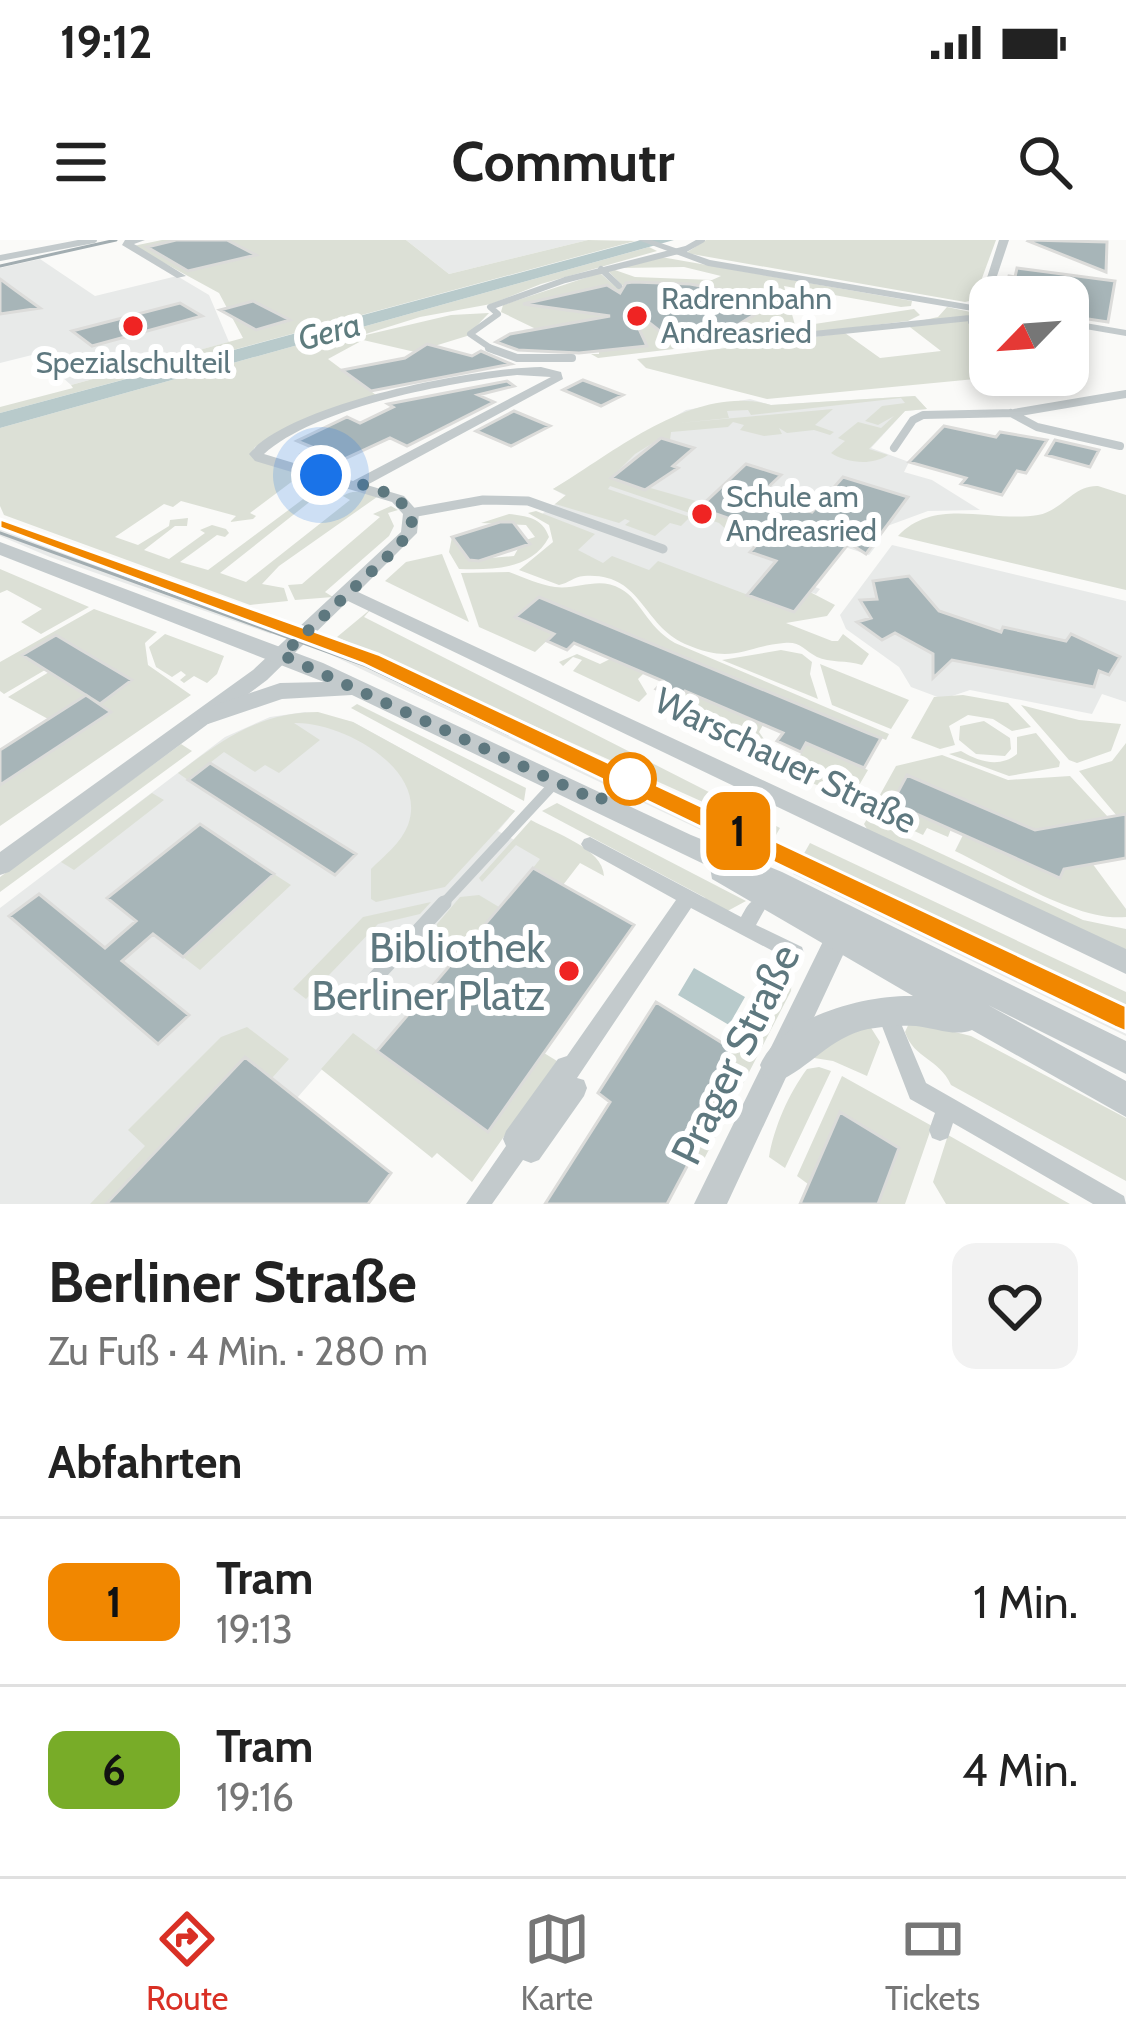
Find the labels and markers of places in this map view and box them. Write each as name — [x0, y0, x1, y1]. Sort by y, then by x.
place label: Radrennbahn Andreasried — [661, 280, 832, 351]
marker: Radrennbahn Andreasried — [624, 303, 650, 329]
marker: Spezialschulteil — [120, 313, 146, 339]
place label: Spezialschulteil — [35, 344, 231, 381]
place label: Schule am Andreasried — [726, 478, 877, 549]
marker: Schule am Andreasried — [689, 501, 715, 527]
unlabelled marker — [605, 754, 655, 804]
place label: Bibliothek Berliner Platz — [311, 921, 545, 1021]
marker: Bibliothek Berliner Platz — [556, 958, 582, 984]

